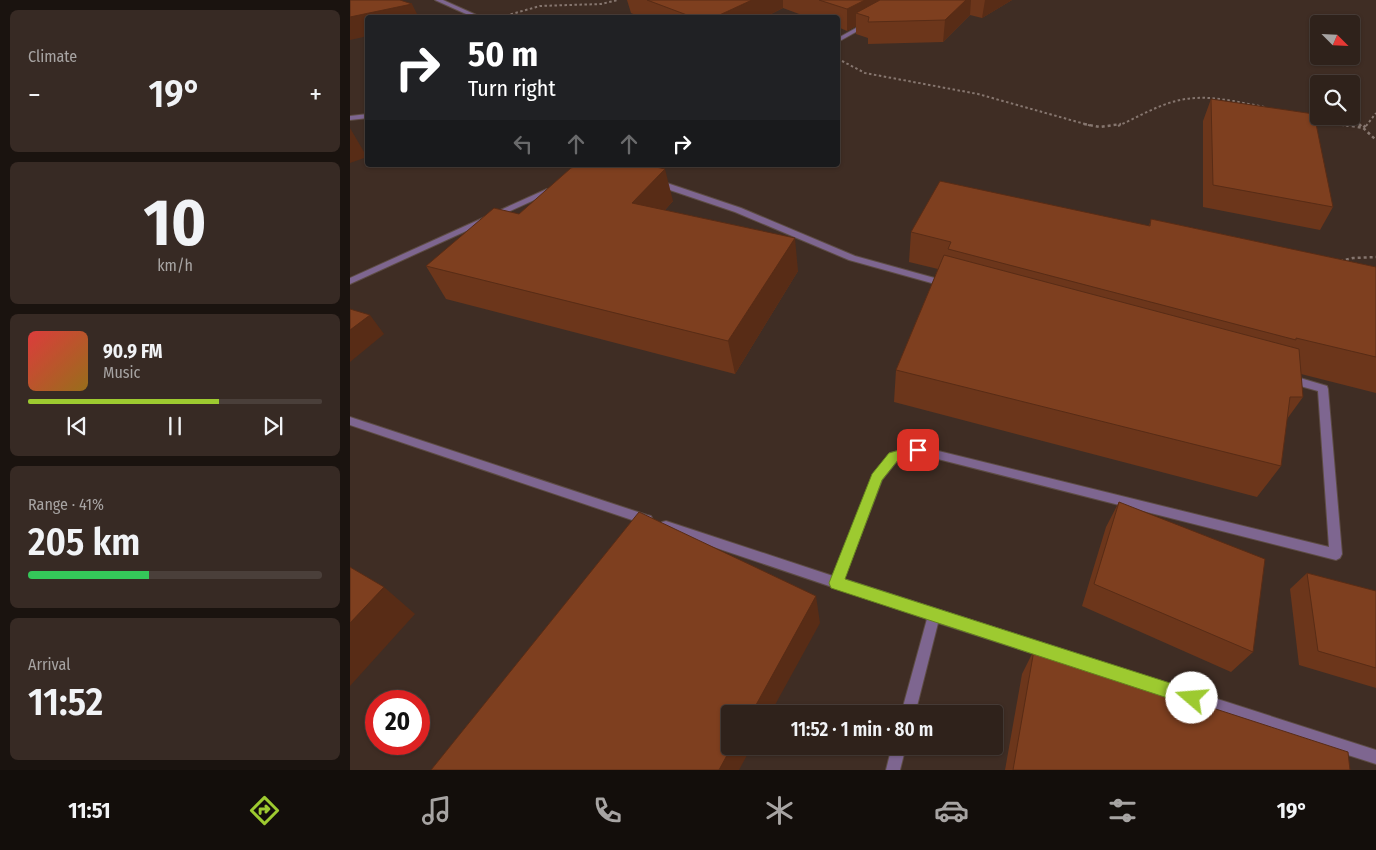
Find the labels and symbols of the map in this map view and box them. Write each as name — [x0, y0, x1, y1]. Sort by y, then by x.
north arrow — [1310, 15, 1360, 65]
pin — [897, 429, 939, 471]
position arrow — [1165, 671, 1217, 723]
speed limit sign: 20 — [365, 690, 430, 755]

